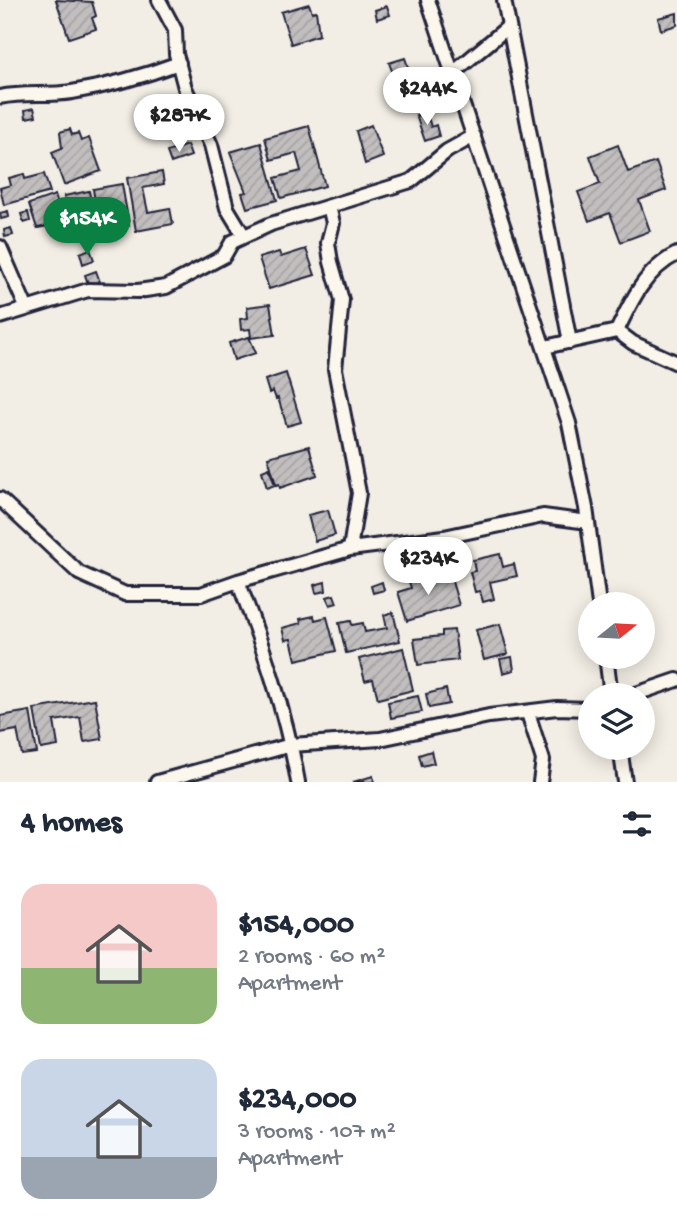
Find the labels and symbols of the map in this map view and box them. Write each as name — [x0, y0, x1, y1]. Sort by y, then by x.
pin: $244K — [378, 68, 476, 127]
pin: $287K — [130, 94, 228, 154]
pin: $154K — [38, 198, 136, 257]
pin: $234K — [379, 538, 477, 597]
north arrow — [578, 592, 654, 668]

